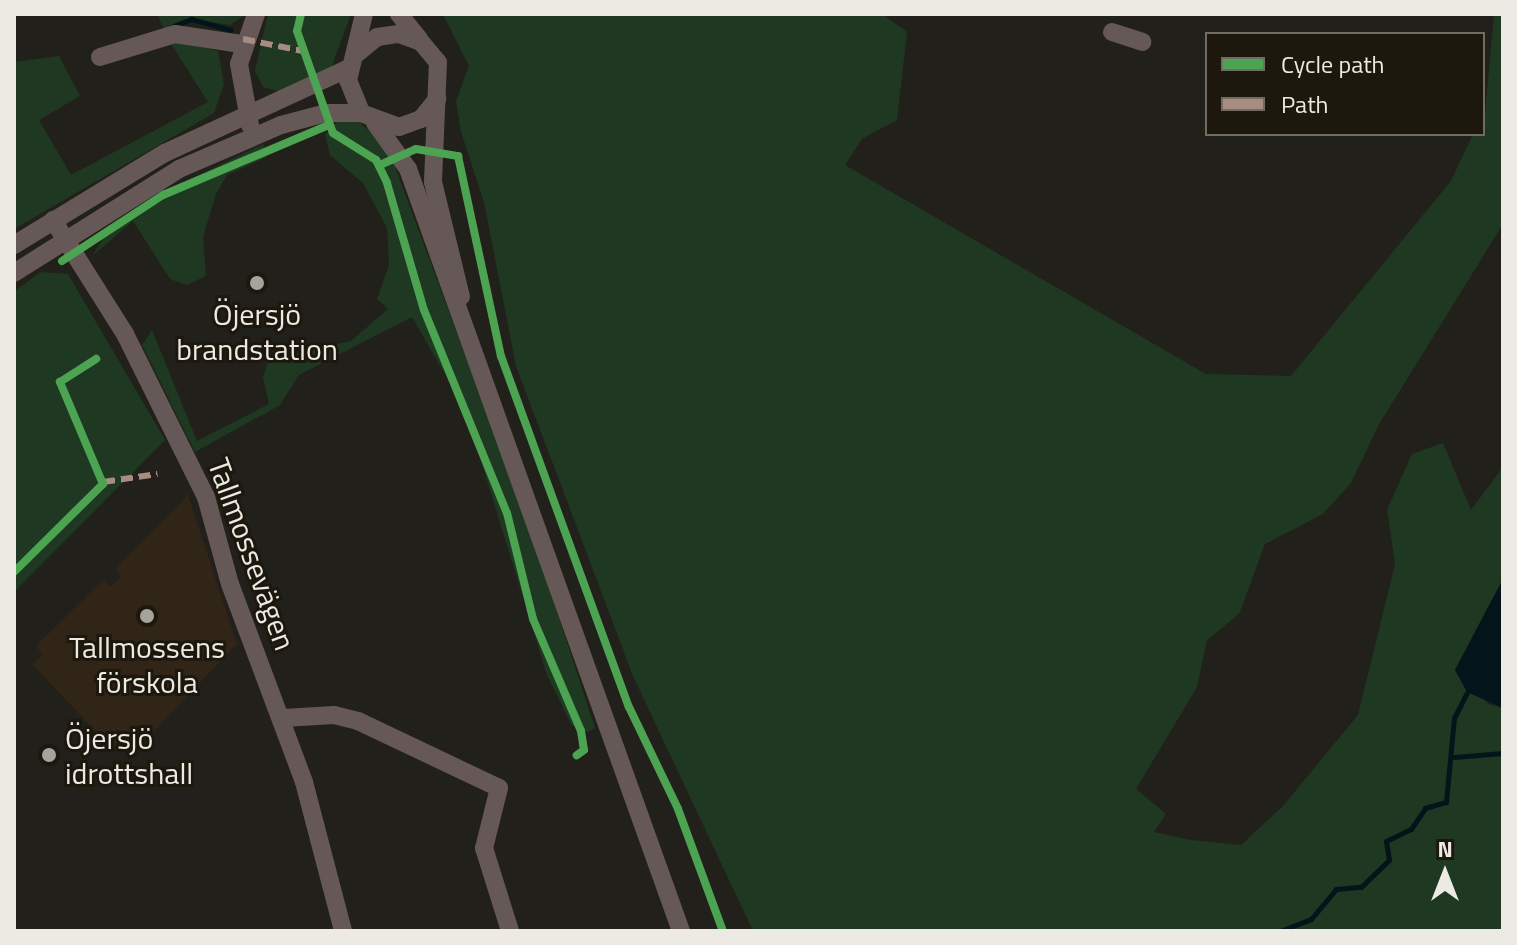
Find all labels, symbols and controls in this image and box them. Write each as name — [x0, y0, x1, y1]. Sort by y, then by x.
legend — [1205, 32, 1485, 136]
text: Cycle path — [1281, 46, 1384, 82]
text: Path — [1281, 86, 1328, 122]
marker: Öjersjö brandstation — [248, 274, 266, 292]
place label: Öjersjö brandstation — [176, 296, 338, 366]
street label: Tallmossevägen — [201, 453, 303, 655]
marker: Tallmossens förskola — [138, 607, 156, 625]
place label: Tallmossens förskola — [69, 629, 225, 700]
place label: Öjersjö idrottshall — [65, 720, 193, 790]
marker: Öjersjö idrottshall — [40, 746, 58, 764]
text: N — [1437, 832, 1453, 866]
north arrow — [1405, 833, 1485, 913]

